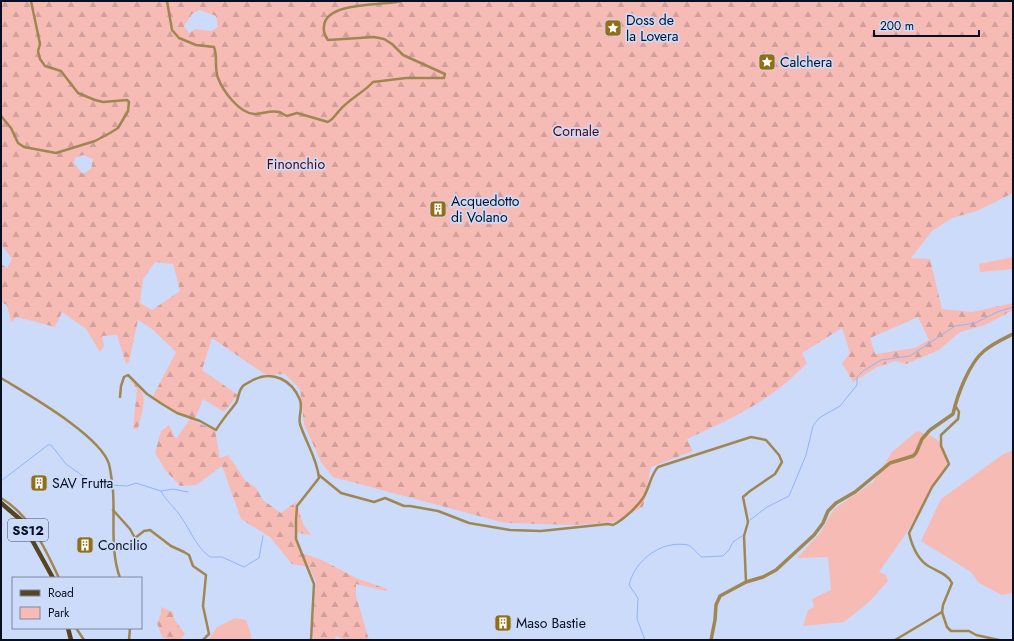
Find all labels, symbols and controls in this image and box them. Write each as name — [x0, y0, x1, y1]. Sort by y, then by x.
place label: Doss de la Lovera — [626, 10, 679, 46]
scale bar — [874, 12, 979, 38]
text: 200 m — [880, 17, 914, 35]
place icon: Doss de la Lovera — [603, 18, 623, 38]
place icon: Calchera — [757, 52, 777, 72]
place label: Calchera — [780, 52, 832, 72]
park label: Cornale — [553, 121, 599, 141]
park label: Finonchio — [267, 154, 326, 174]
place label: Acquedotto di Volano — [451, 191, 520, 227]
building icon: Acquedotto di Volano — [428, 199, 448, 219]
building icon: SAV Frutta — [29, 473, 49, 493]
place label: SAV Frutta — [52, 473, 113, 493]
road number: SS12 — [8, 519, 48, 541]
building icon: Concilio — [75, 535, 95, 555]
place label: Concilio — [98, 535, 148, 555]
legend — [12, 577, 142, 629]
text: Road — [48, 584, 74, 602]
text: Park — [48, 604, 70, 622]
building icon: Maso Bastie — [493, 613, 513, 633]
place label: Maso Bastie — [516, 613, 586, 633]

